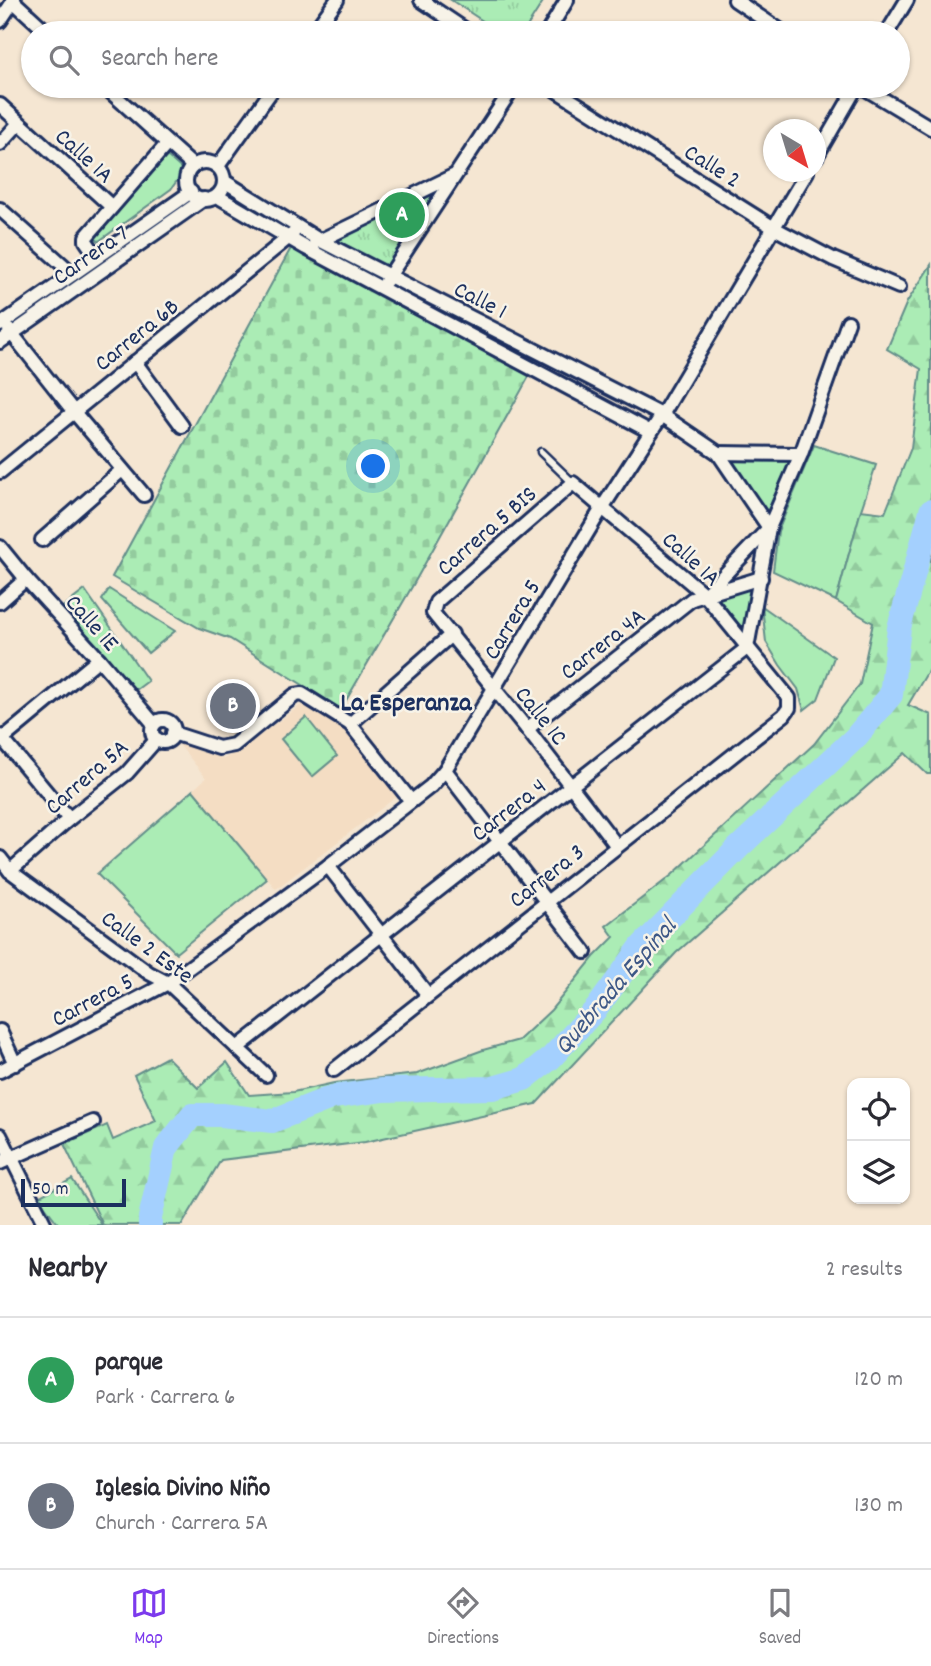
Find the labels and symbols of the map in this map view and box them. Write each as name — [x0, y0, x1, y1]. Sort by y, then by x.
north arrow — [763, 119, 826, 182]
street label: Calle 1A — [46, 122, 120, 193]
street label: Calle 2 — [676, 137, 746, 198]
pin: A — [379, 189, 425, 241]
street label: Carrera 7 — [47, 218, 137, 295]
street label: Calle 1 — [447, 274, 512, 329]
street label: Carrera 6B — [88, 292, 188, 381]
your location — [356, 449, 390, 483]
street label: Carrera 5 BIS — [430, 479, 546, 585]
street label: Calle 1A — [653, 525, 727, 596]
street label: Carrera 5 — [476, 574, 551, 667]
street label: Calle 1E — [56, 588, 126, 660]
street label: Carrera 4A — [554, 601, 654, 690]
pin: B — [210, 680, 256, 732]
street label: Calle 1C — [505, 680, 574, 754]
district label: La Esperanza — [341, 686, 472, 723]
street label: Carrera 5A — [39, 732, 137, 824]
street label: Carrera 4 — [465, 771, 555, 852]
street label: Carrera 3 — [503, 837, 593, 918]
street label: Calle 2 Este — [93, 903, 200, 994]
water label: Quebrada Espinal — [547, 909, 688, 1064]
street label: Carrera 5 — [46, 966, 140, 1037]
scale bar — [21, 1176, 126, 1208]

